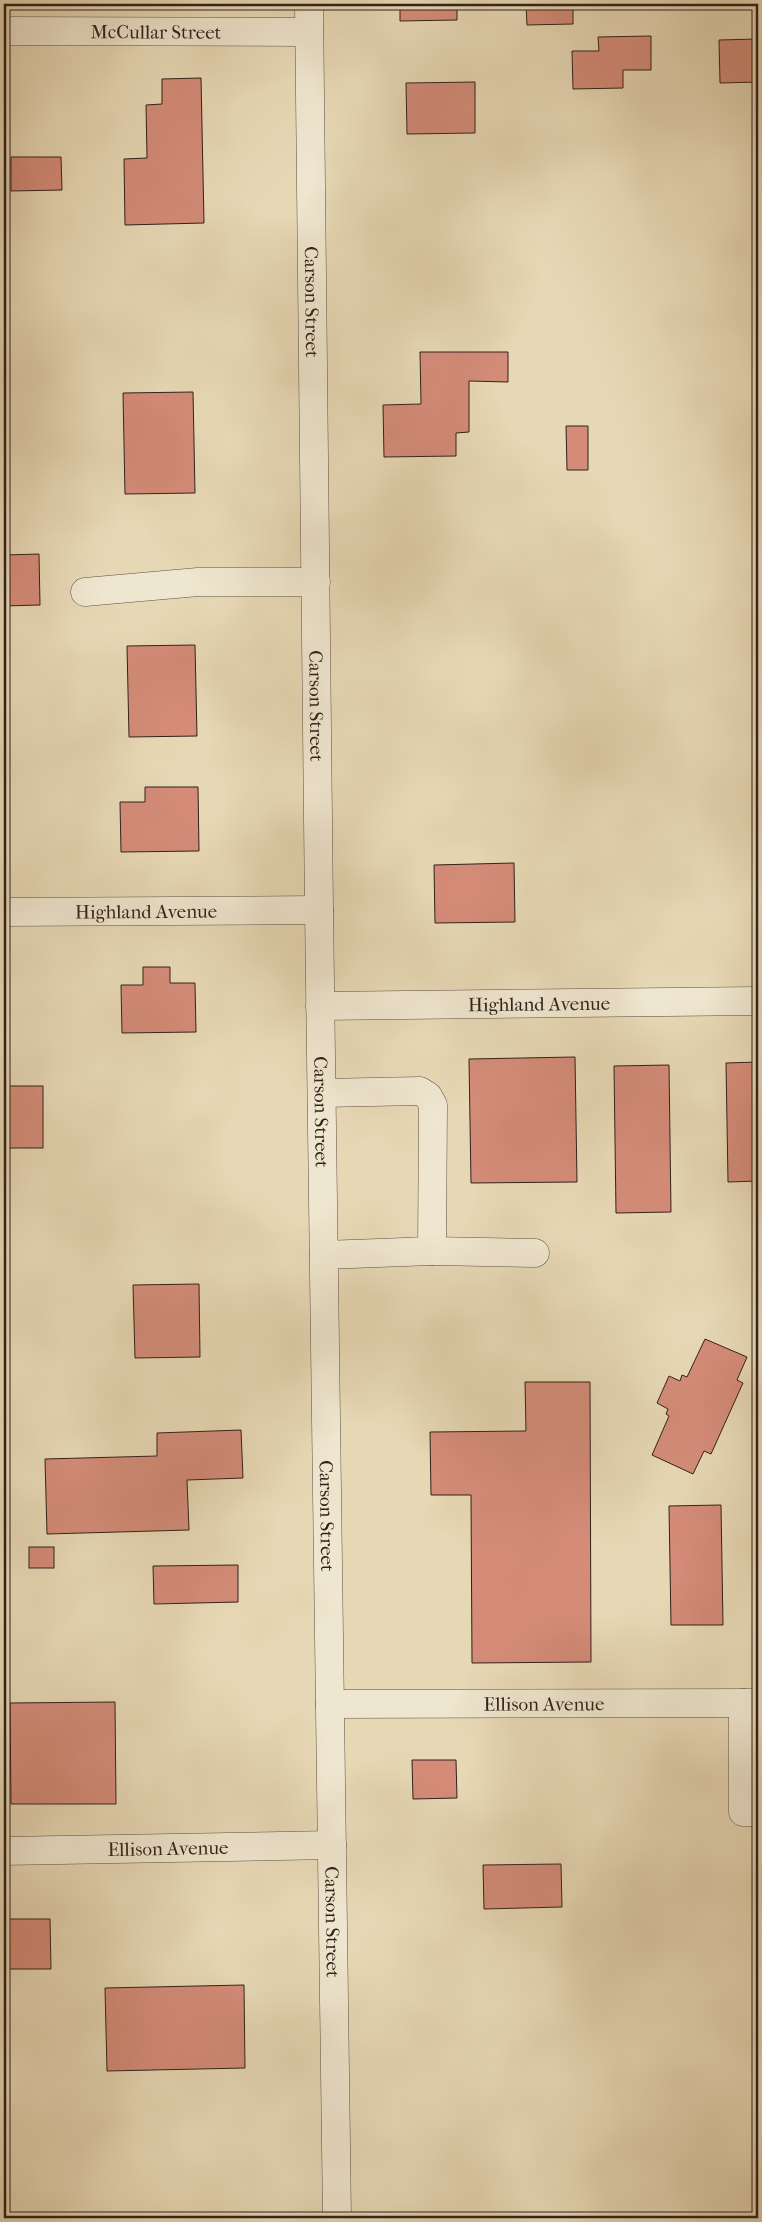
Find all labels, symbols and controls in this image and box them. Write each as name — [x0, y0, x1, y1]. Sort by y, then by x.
street label: McCullar Street — [91, 21, 222, 44]
street label: Carson Street — [300, 246, 323, 358]
street label: Carson Street — [304, 650, 327, 762]
street label: Highland Avenue — [75, 901, 217, 924]
street label: Highland Avenue — [468, 993, 610, 1016]
street label: Carson Street — [309, 1056, 333, 1168]
street label: Carson Street — [315, 1460, 338, 1572]
street label: Ellison Avenue — [484, 1693, 604, 1716]
street label: Ellison Avenue — [107, 1837, 229, 1861]
street label: Carson Street — [320, 1866, 344, 1978]

